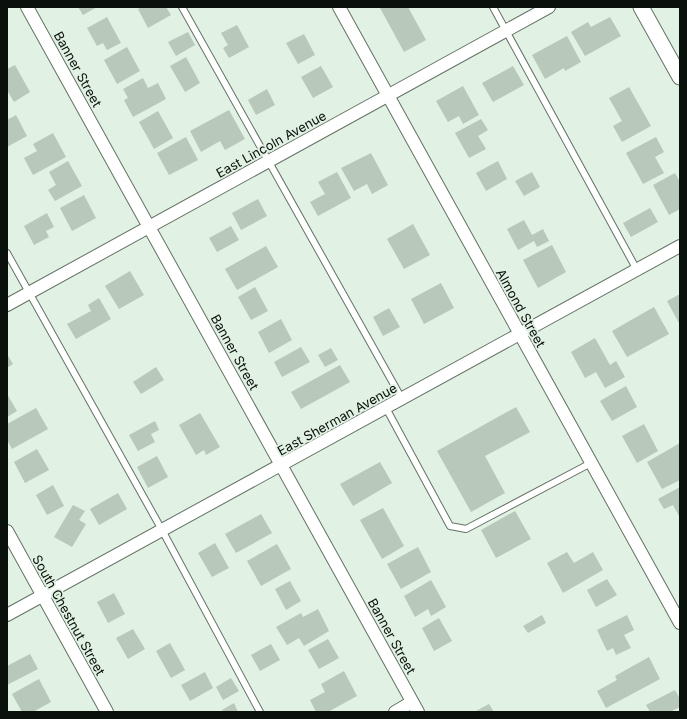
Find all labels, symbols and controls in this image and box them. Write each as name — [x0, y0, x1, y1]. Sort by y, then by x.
street label: Banner Street — [51, 28, 105, 110]
street label: East Lincoln Avenue — [213, 107, 329, 181]
street label: Almond Street — [493, 266, 549, 350]
street label: Banner Street — [208, 311, 262, 393]
street label: East Sherman Avenue — [274, 379, 400, 459]
street label: South Chestnut Street — [29, 552, 109, 678]
street label: Banner Street — [365, 595, 419, 677]

